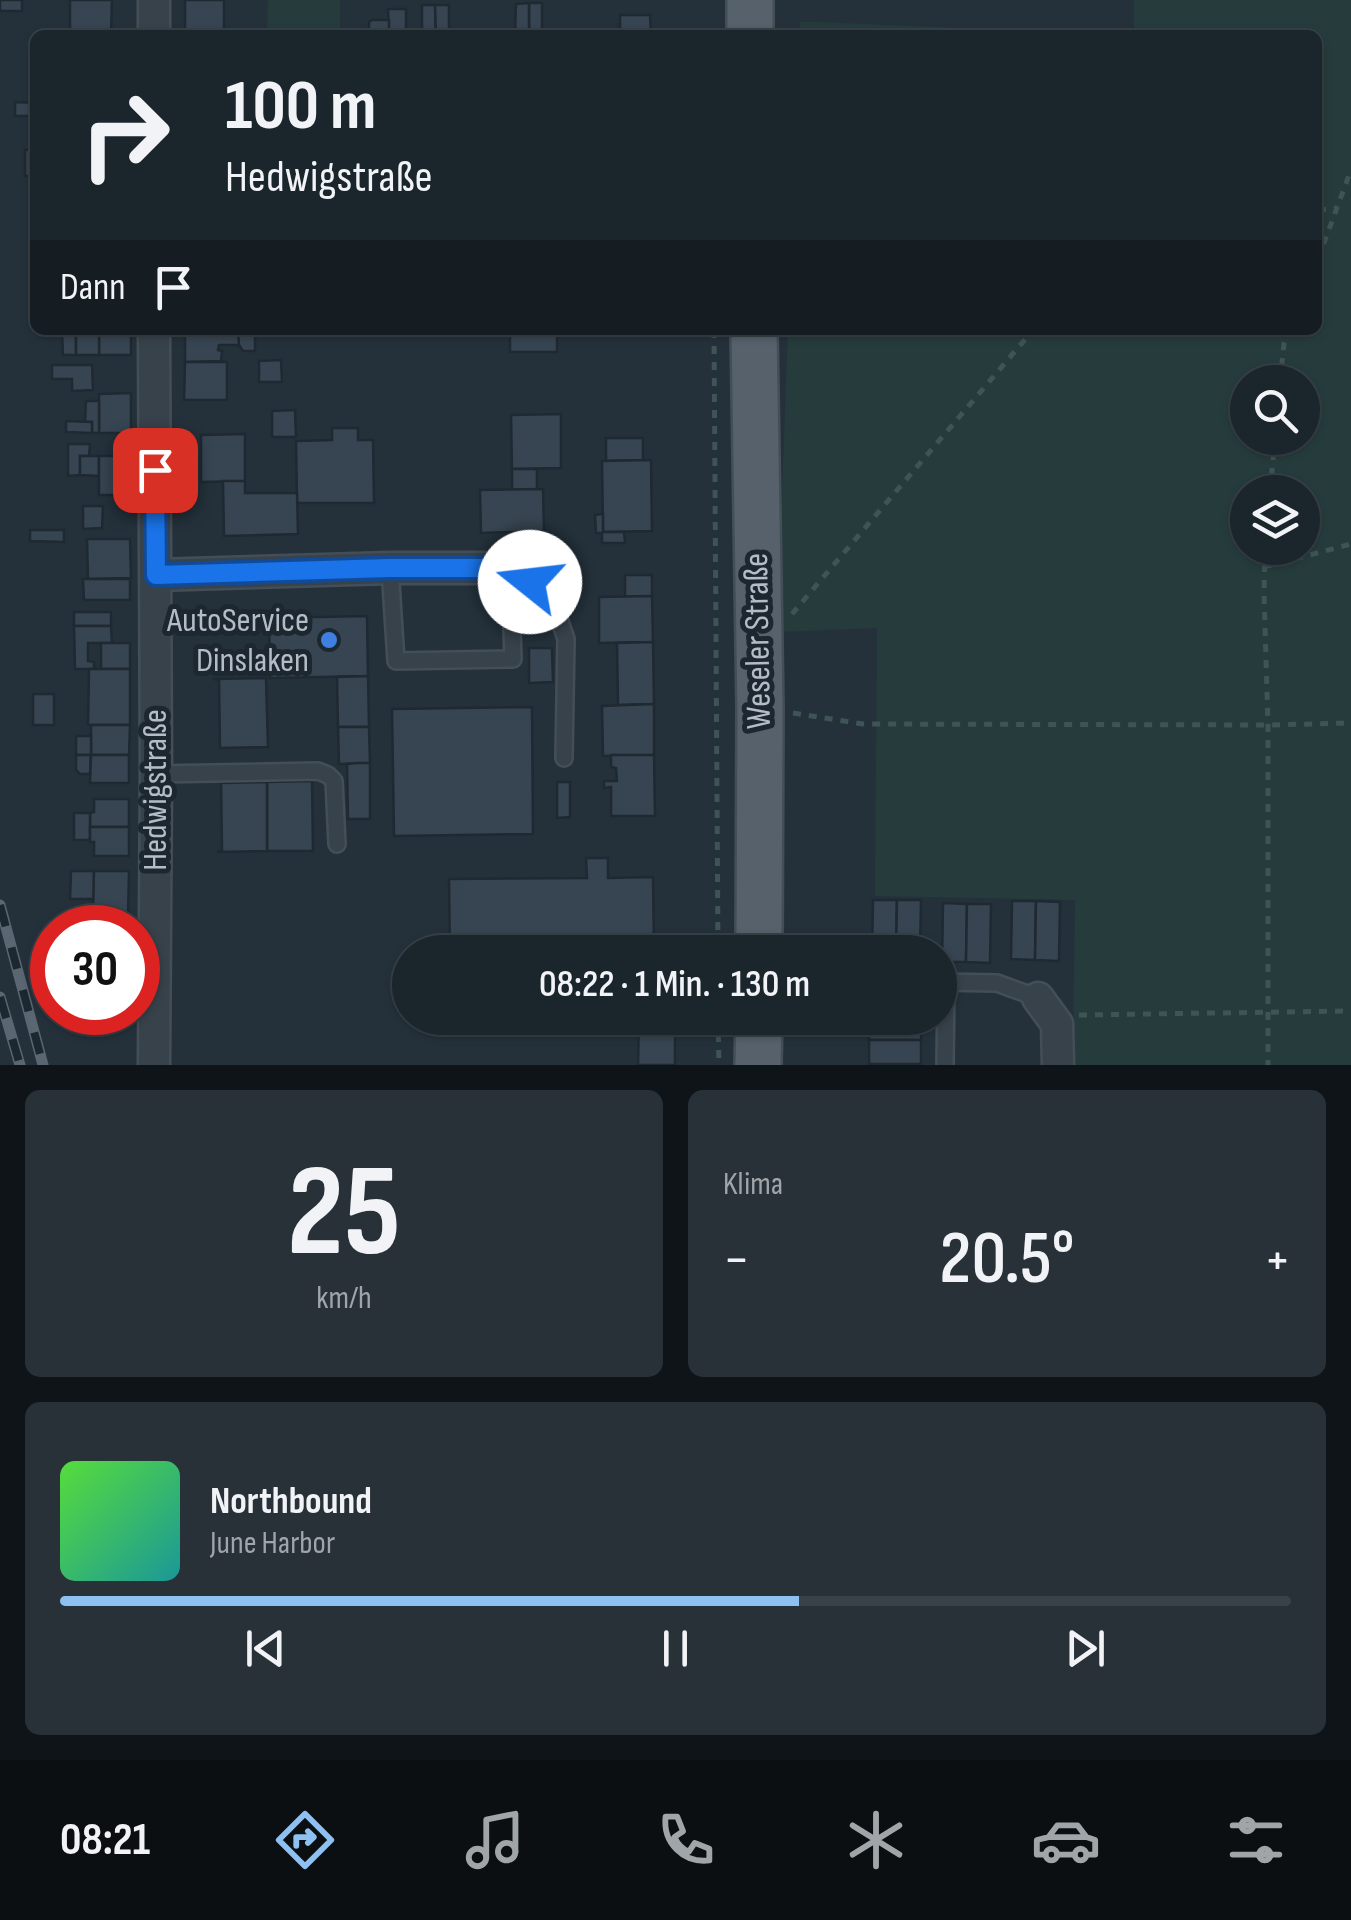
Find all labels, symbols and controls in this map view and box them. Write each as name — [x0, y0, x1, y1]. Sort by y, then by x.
text: 100 m — [225, 65, 376, 149]
icon: right — [60, 70, 190, 200]
text: Hedwigstraße — [225, 150, 433, 205]
icon: arrive — [146, 260, 201, 315]
text: Dann — [60, 265, 126, 310]
map controls — [1230, 365, 1320, 565]
button: search — [1230, 365, 1320, 455]
pin — [113, 428, 198, 513]
icon: arrive — [128, 443, 183, 498]
button: layers — [1230, 475, 1320, 565]
position arrow — [478, 530, 582, 634]
street label: Weseler Straße — [735, 552, 781, 730]
place label: AutoService Dinslaken — [166, 599, 309, 682]
marker: AutoService Dinslaken — [318, 629, 340, 651]
street label: Hedwigstraße — [134, 709, 177, 871]
speed limit sign: 30 — [30, 905, 160, 1035]
text: 08:22 · 1 Min. · 130 m — [539, 962, 810, 1007]
text: 25 — [287, 1136, 401, 1292]
text: Klima — [723, 1165, 783, 1204]
text: 20.5° — [939, 1214, 1075, 1305]
text: − — [723, 1227, 750, 1294]
text: + — [1264, 1227, 1291, 1294]
text: km/h — [316, 1279, 372, 1318]
text: Northbound — [210, 1479, 372, 1524]
text: June Harbor — [210, 1524, 335, 1563]
icon: previous — [238, 1621, 293, 1676]
icon: pause — [648, 1621, 703, 1676]
icon: next — [1058, 1621, 1113, 1676]
icon: directions — [270, 1805, 340, 1875]
icon: music — [460, 1805, 530, 1875]
icon: phone — [651, 1805, 721, 1875]
icon: climate — [841, 1805, 911, 1875]
icon: car — [1031, 1805, 1101, 1875]
icon: filters — [1221, 1805, 1291, 1875]
text: 08:21 — [60, 1813, 150, 1868]

